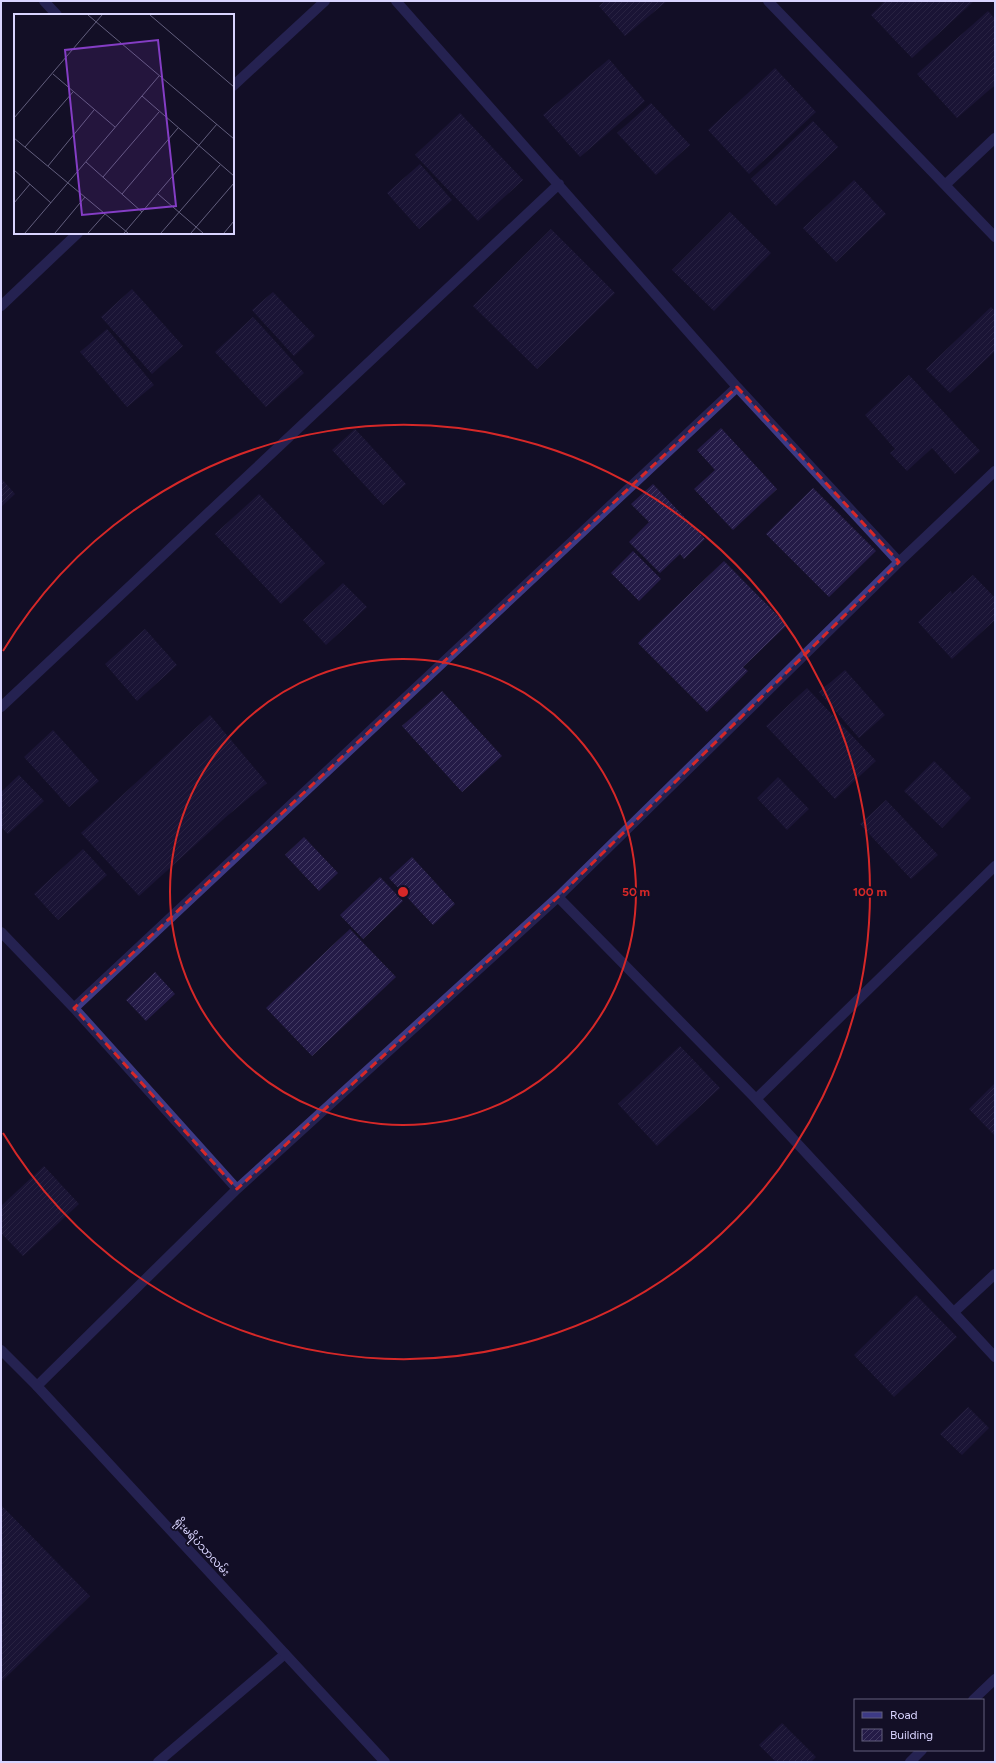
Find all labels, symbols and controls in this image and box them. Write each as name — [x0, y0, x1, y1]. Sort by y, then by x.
inset map — [14, 14, 234, 234]
centre of rings — [396, 885, 410, 899]
text: 50 m — [622, 885, 650, 899]
text: 100 m — [853, 885, 887, 899]
street label: ရိုးမရိပ်သာလမ်း — [170, 1515, 233, 1580]
legend — [854, 1699, 984, 1751]
text: Road — [890, 1708, 918, 1722]
text: Building — [890, 1728, 933, 1742]

